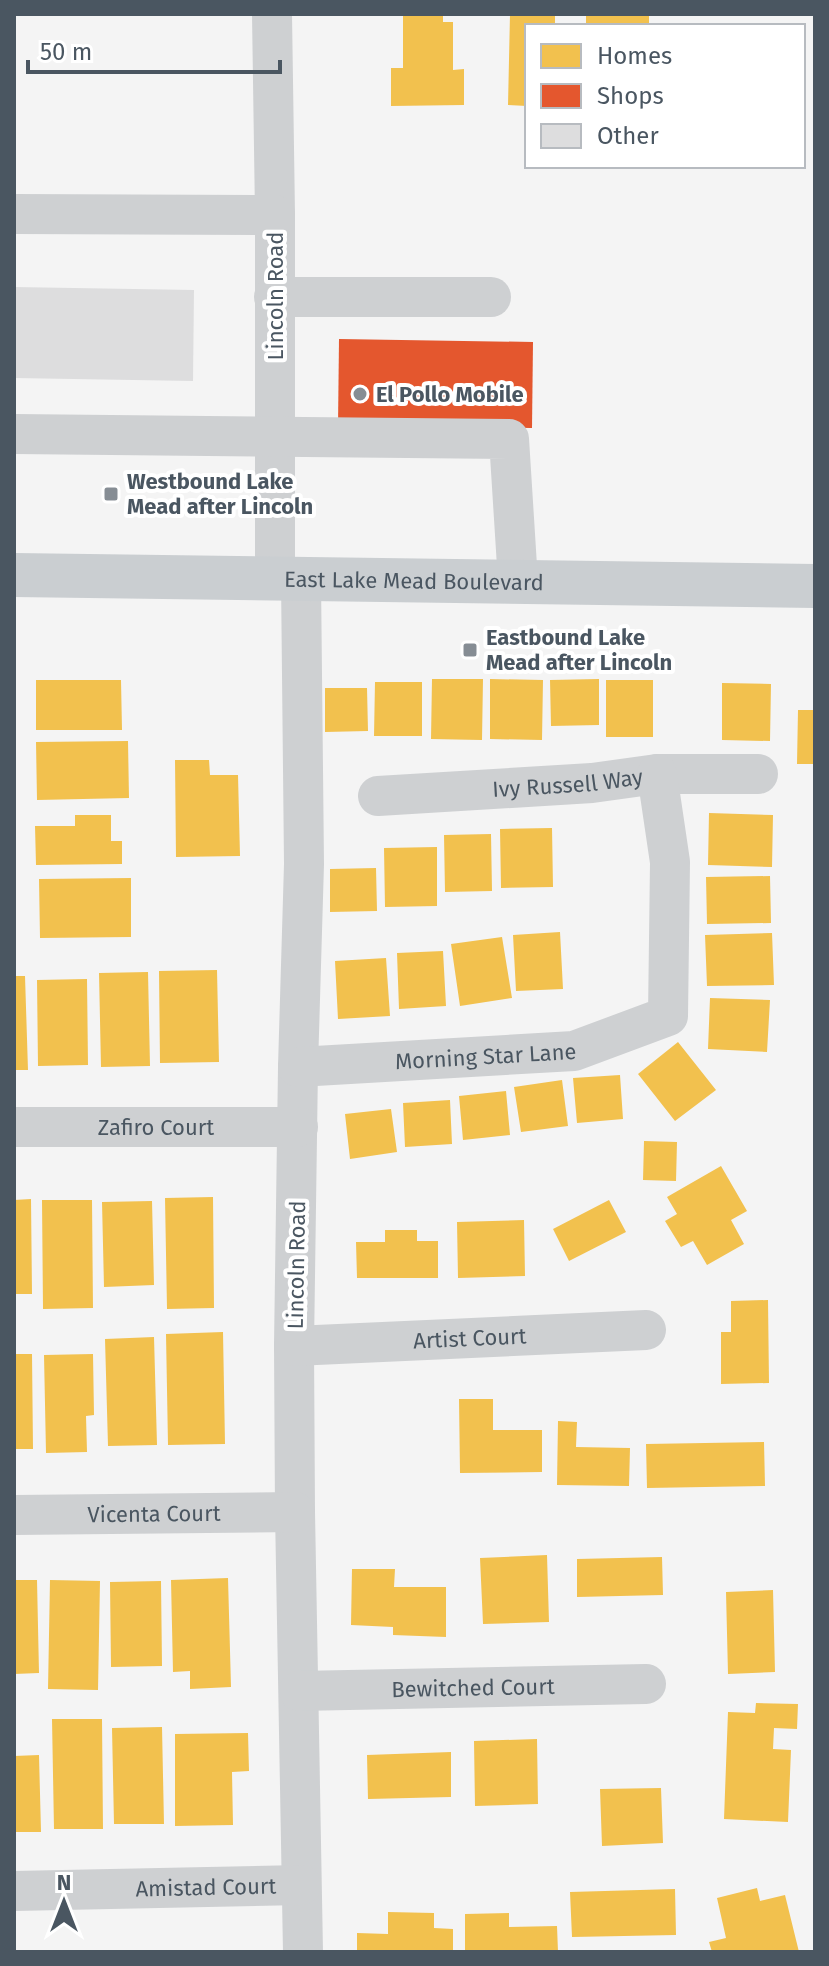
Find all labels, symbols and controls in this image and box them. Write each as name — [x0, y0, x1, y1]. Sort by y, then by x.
scale bar — [28, 24, 280, 74]
legend — [525, 24, 805, 168]
text: 50 m — [40, 38, 92, 66]
text: Homes — [597, 42, 672, 70]
text: Shops — [597, 82, 664, 110]
text: Other — [597, 122, 659, 150]
street label: Lincoln Road — [262, 232, 289, 360]
place label: El Pollo Mobile — [376, 381, 524, 408]
marker: El Pollo Mobile — [351, 385, 369, 403]
place label: Westbound Lake Mead after Lincoln — [127, 468, 313, 520]
marker: Westbound Lake Mead after Lincoln — [102, 485, 120, 503]
street label: East Lake Mead Boulevard — [284, 566, 544, 596]
place label: Eastbound Lake Mead after Lincoln — [486, 624, 672, 676]
marker: Eastbound Lake Mead after Lincoln — [461, 641, 479, 659]
street label: Ivy Russell Way — [491, 763, 645, 803]
street label: Morning Star Lane — [394, 1038, 577, 1075]
street label: Zafiro Court — [98, 1114, 214, 1141]
street label: Lincoln Road — [282, 1200, 311, 1330]
street label: Artist Court — [413, 1322, 527, 1355]
street label: Vicenta Court — [87, 1500, 221, 1528]
street label: Bewitched Court — [391, 1673, 555, 1703]
north arrow — [24, 1862, 104, 1942]
text: N — [57, 1869, 71, 1896]
street label: Amistad Court — [135, 1873, 277, 1902]

